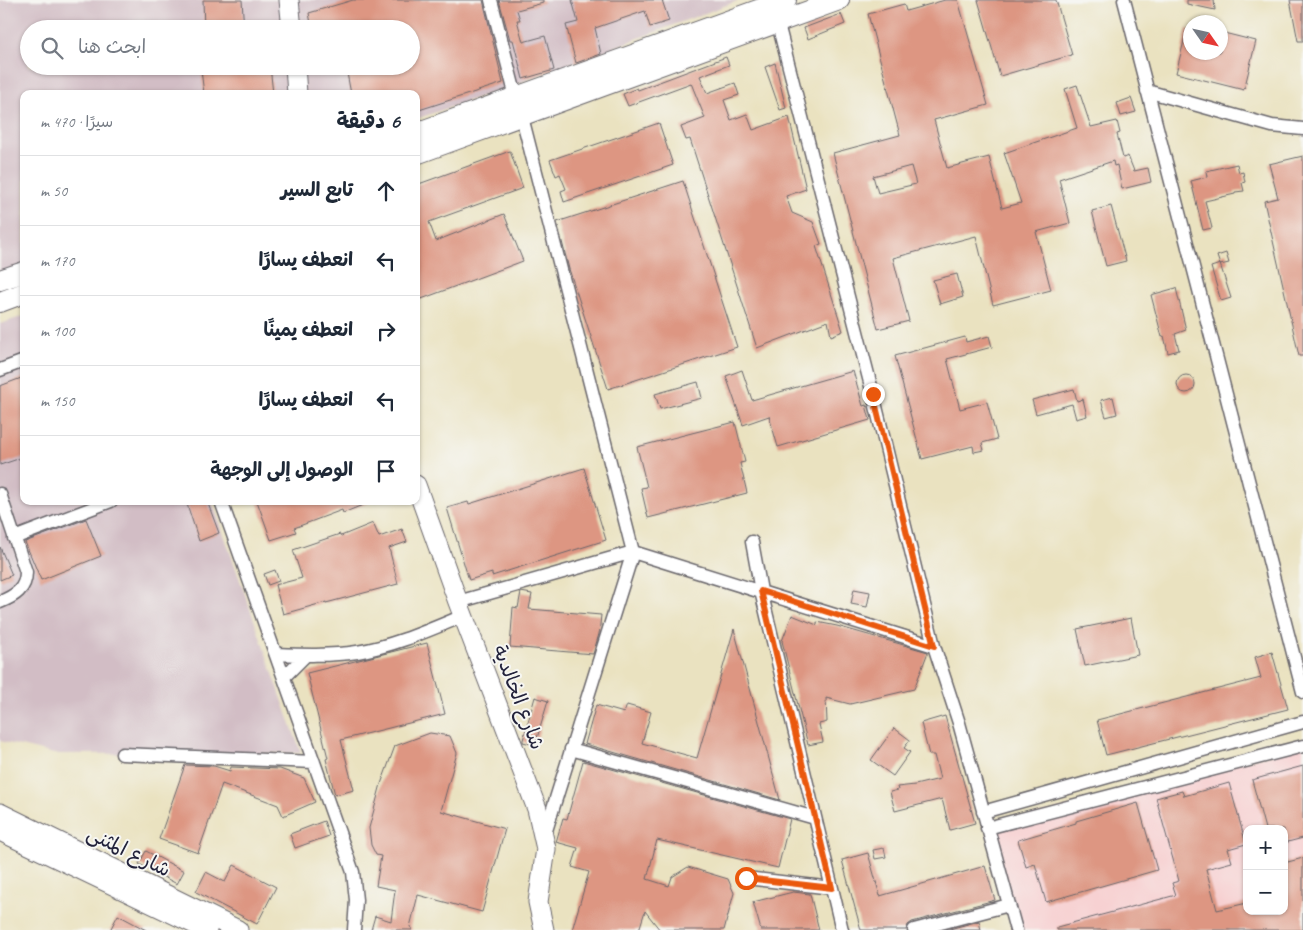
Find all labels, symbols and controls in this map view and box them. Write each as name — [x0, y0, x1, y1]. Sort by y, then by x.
north arrow — [1183, 15, 1228, 60]
search box — [20, 20, 420, 75]
icon: search — [38, 34, 66, 62]
text: ابحث هنا — [78, 35, 146, 59]
text: 6 دقيقة — [337, 108, 400, 134]
text: سيرًا · 470 m — [40, 112, 113, 132]
icon: ahead — [372, 177, 400, 205]
text: تابع السير — [281, 178, 353, 202]
text: 50 m — [40, 181, 67, 201]
icon: left — [372, 247, 400, 275]
text: انعطف يسارًا — [259, 248, 353, 272]
text: 170 m — [40, 251, 74, 271]
icon: right — [372, 317, 400, 345]
text: انعطف يمينًا — [264, 318, 353, 342]
text: 100 m — [40, 321, 74, 341]
route end — [862, 383, 885, 406]
icon: left — [372, 387, 400, 415]
text: انعطف يسارًا — [259, 388, 353, 412]
text: 150 m — [40, 391, 74, 411]
icon: arrive — [372, 457, 400, 485]
text: الوصول إلى الوجهة — [210, 458, 353, 482]
street label: شارع الخالدية — [486, 641, 550, 753]
street label: شارع المثنى — [82, 820, 175, 883]
map controls — [1243, 825, 1288, 915]
button: + — [1243, 825, 1288, 870]
route start — [735, 867, 758, 890]
button: − — [1243, 870, 1288, 915]

